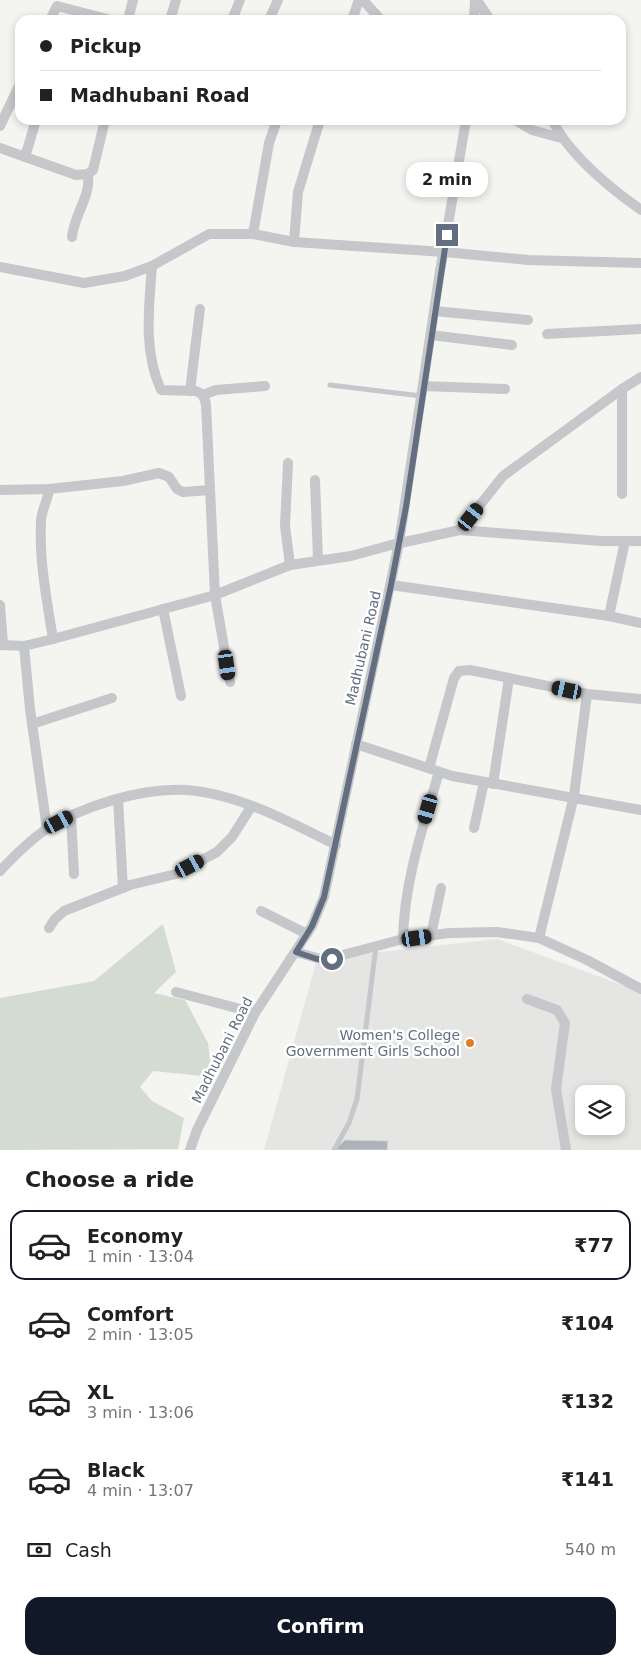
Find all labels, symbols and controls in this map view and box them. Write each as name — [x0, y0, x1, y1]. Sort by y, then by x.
text: Pickup — [70, 35, 141, 57]
text: Madhubani Road — [70, 84, 250, 106]
callout: 2 min — [406, 162, 488, 198]
text: 2 min — [422, 170, 472, 189]
route end — [436, 224, 458, 246]
car — [455, 501, 486, 533]
street label: Madhubani Road — [342, 589, 384, 707]
car — [217, 649, 236, 681]
car — [550, 680, 583, 700]
car — [416, 793, 439, 825]
car — [42, 808, 75, 836]
car — [173, 852, 206, 880]
car — [401, 928, 432, 948]
route start — [321, 948, 343, 970]
street label: Madhubani Road — [188, 994, 256, 1106]
place label: Women's College Government Girls School — [286, 1027, 460, 1059]
marker: Women's College Government Girls School — [464, 1037, 476, 1049]
map controls — [575, 1085, 625, 1135]
button: layers — [575, 1085, 625, 1135]
text: Choose a ride — [25, 1167, 194, 1192]
icon: car — [27, 1223, 72, 1268]
text: Economy — [87, 1225, 183, 1247]
text: ₹77 — [574, 1234, 614, 1256]
text: 1 min · 13:04 — [87, 1247, 194, 1266]
icon: car — [27, 1301, 72, 1346]
text: Comfort — [87, 1303, 174, 1325]
text: ₹104 — [561, 1312, 614, 1334]
text: 2 min · 13:05 — [87, 1325, 194, 1344]
icon: car — [27, 1379, 72, 1424]
text: XL — [87, 1381, 114, 1403]
text: ₹132 — [561, 1390, 614, 1412]
text: 3 min · 13:06 — [87, 1403, 194, 1422]
icon: car — [27, 1457, 72, 1502]
text: Black — [87, 1459, 145, 1481]
text: ₹141 — [561, 1468, 614, 1490]
text: 4 min · 13:07 — [87, 1481, 194, 1500]
icon: cash — [25, 1536, 53, 1564]
text: Cash — [65, 1539, 112, 1561]
text: 540 m — [565, 1540, 616, 1559]
button: Confirm — [25, 1597, 616, 1655]

